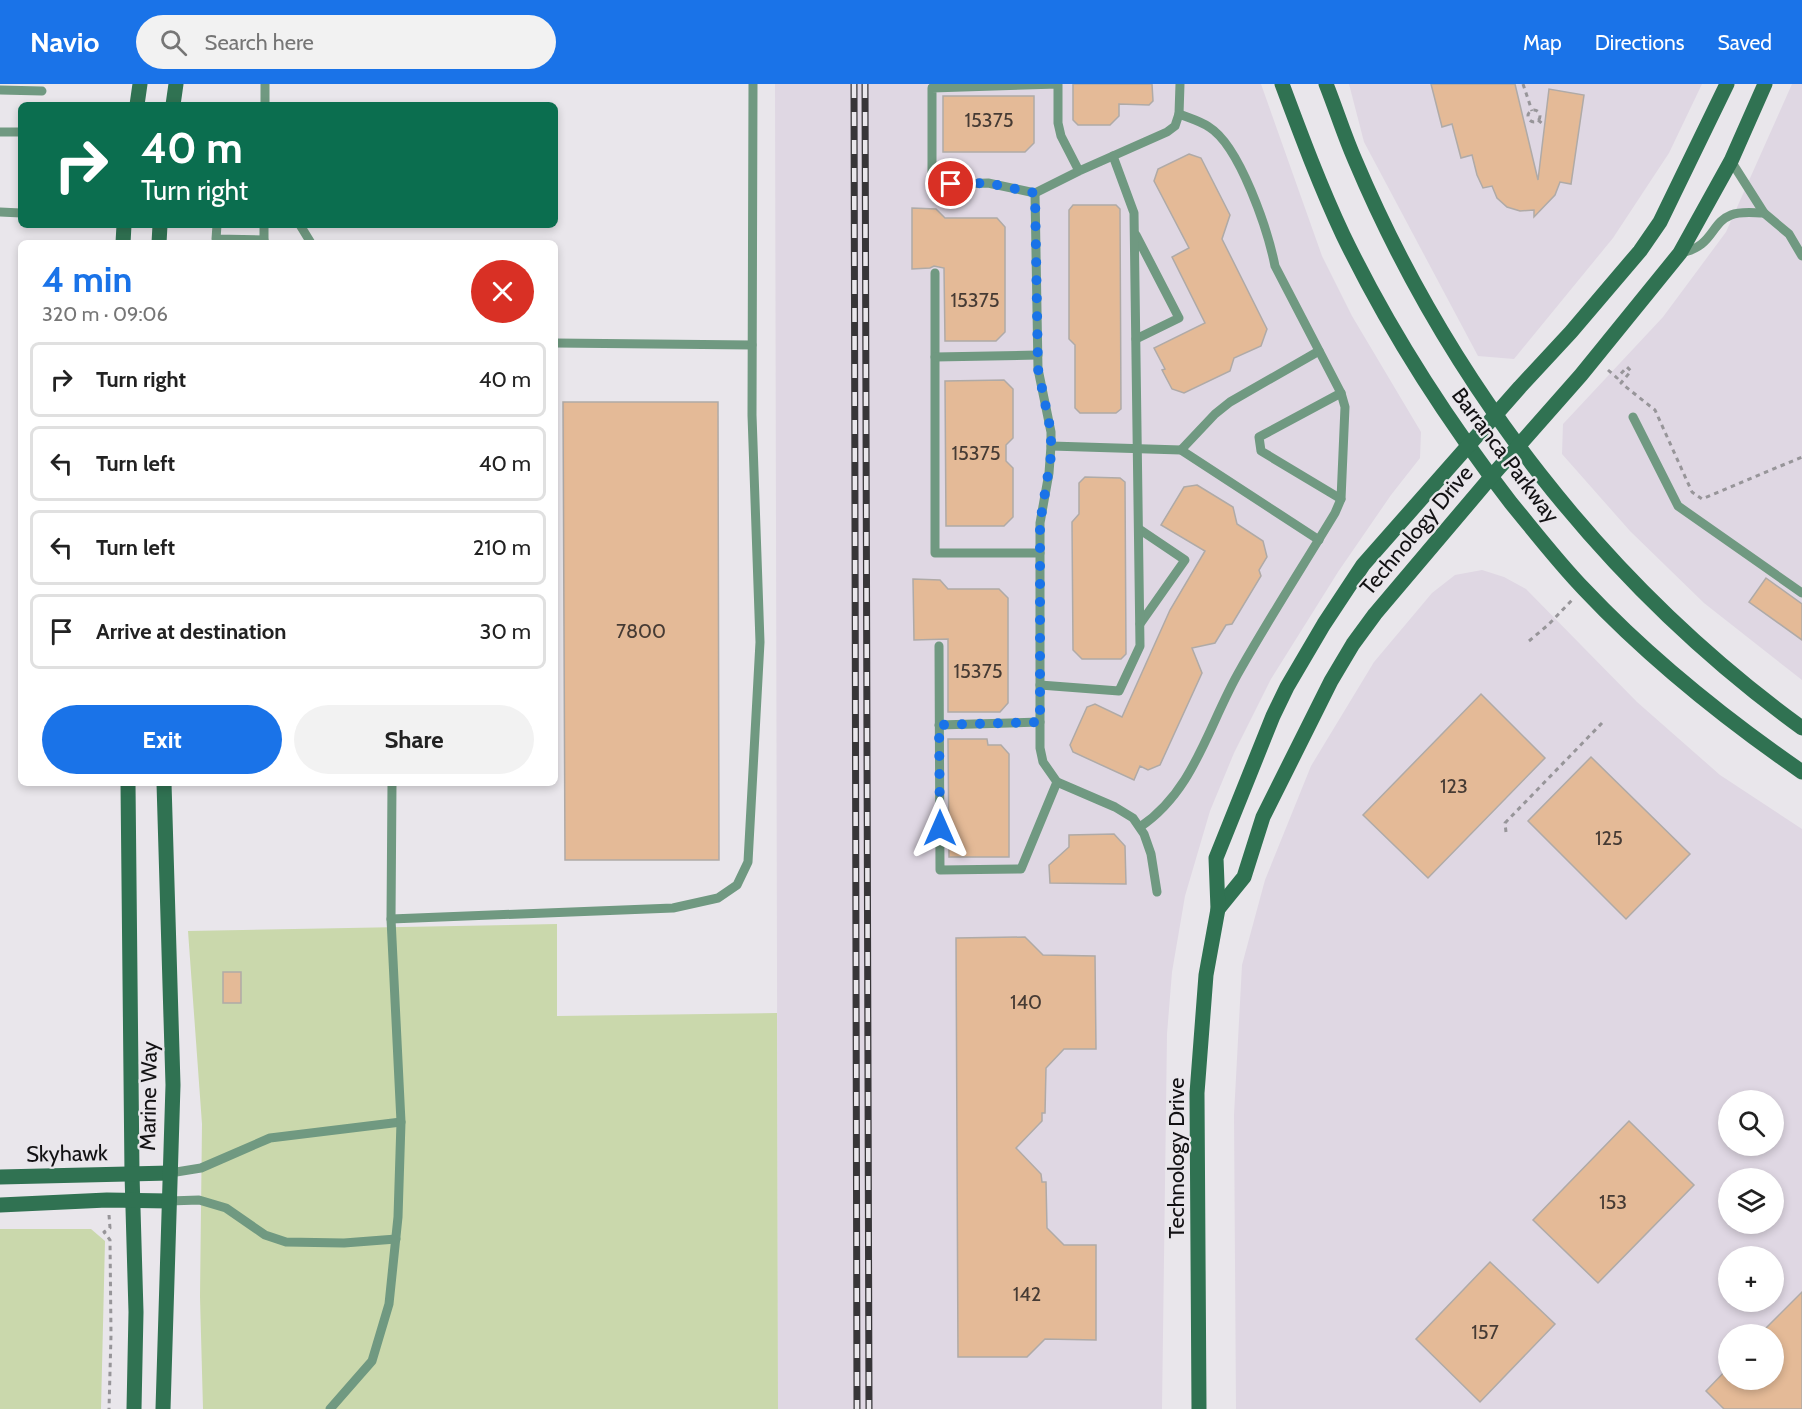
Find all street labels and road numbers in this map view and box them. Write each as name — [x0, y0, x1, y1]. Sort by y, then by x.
street label: Barranca Parkway — [1446, 382, 1565, 528]
street label: Technology Drive — [1354, 460, 1479, 601]
street label: Marine Way — [134, 1041, 163, 1151]
street label: Technology Drive — [1163, 1077, 1190, 1239]
street label: Skyhawk — [26, 1139, 108, 1168]

